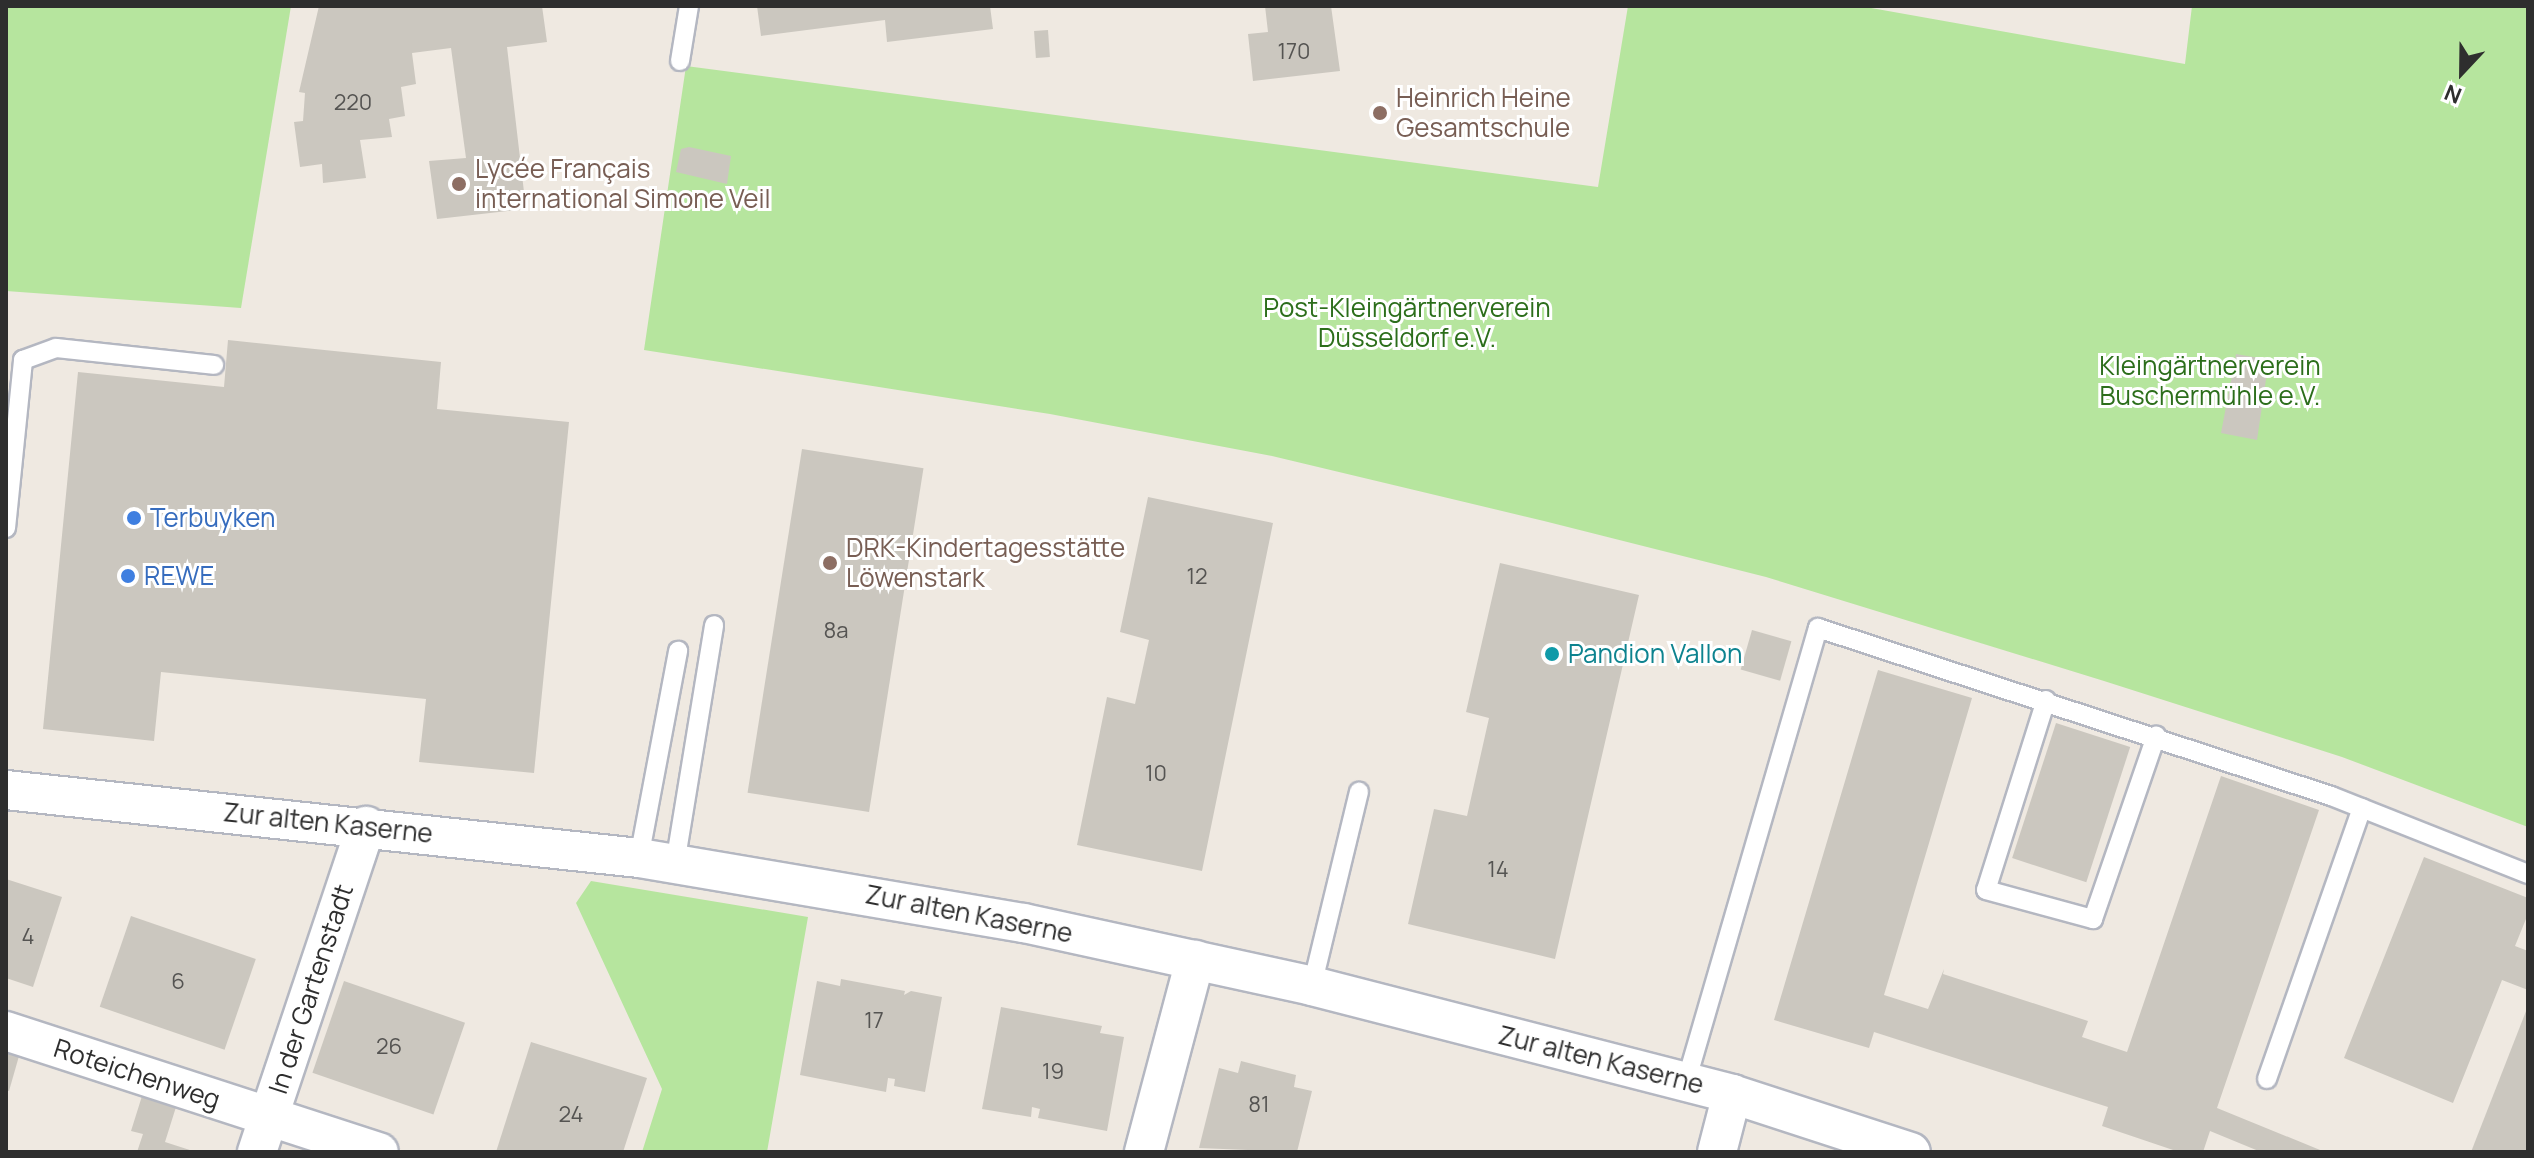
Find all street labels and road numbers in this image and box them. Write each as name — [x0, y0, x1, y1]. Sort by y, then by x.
street label: Zur alten Kaserne — [222, 796, 434, 850]
street label: Zur alten Kaserne — [863, 879, 1075, 949]
street label: In der Gartenstadt — [262, 880, 360, 1098]
street label: Zur alten Kaserne — [1495, 1019, 1707, 1101]
street label: Roteichenweg — [50, 1032, 224, 1116]

